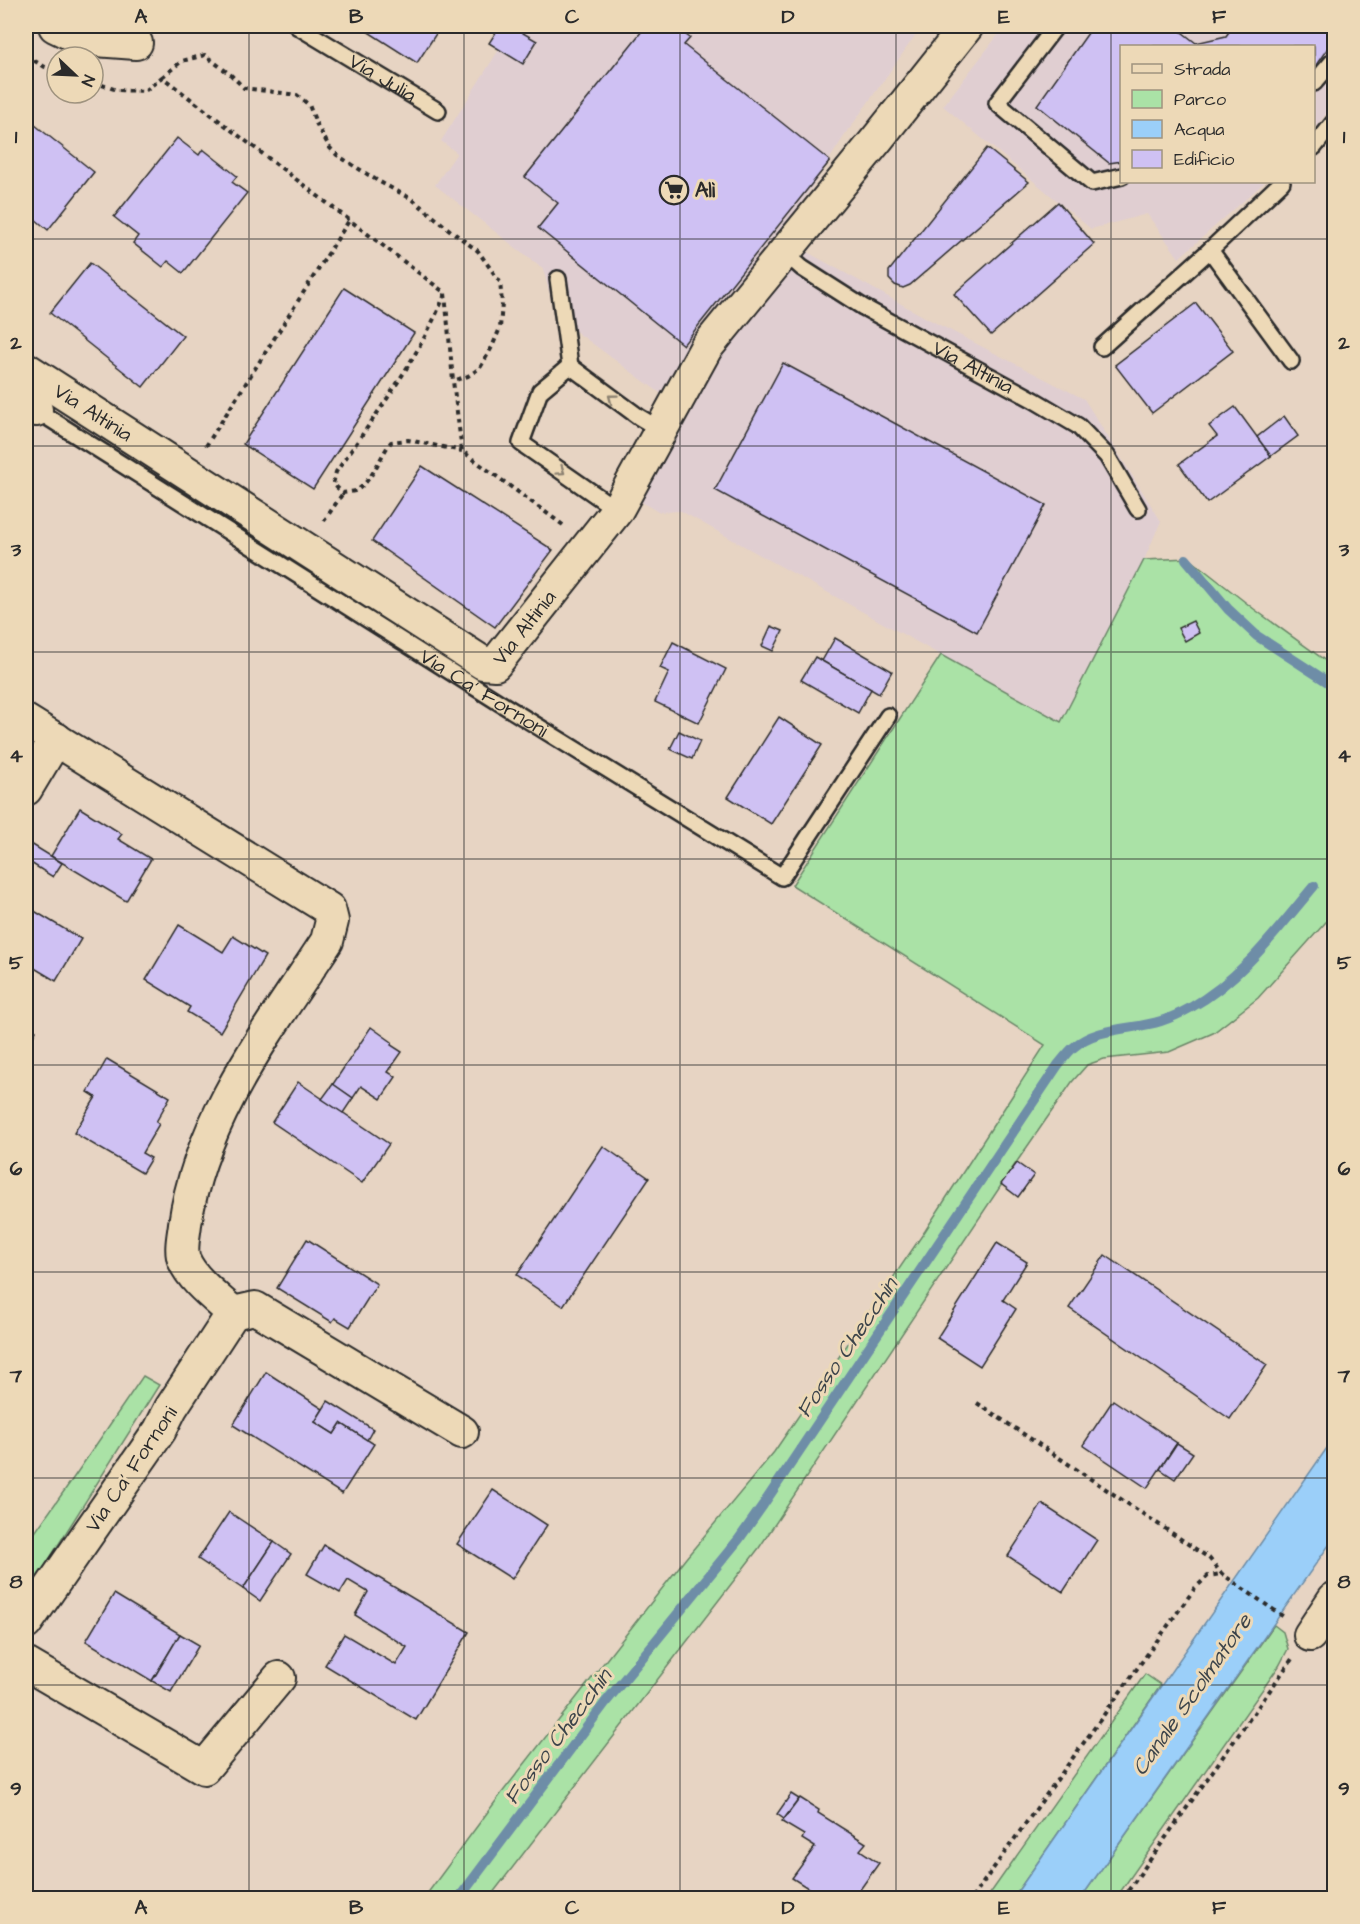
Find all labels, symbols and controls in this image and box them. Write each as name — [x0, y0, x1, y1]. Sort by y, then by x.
text: A — [135, 3, 148, 31]
text: B — [349, 3, 364, 31]
text: C — [565, 3, 580, 31]
text: D — [782, 3, 795, 31]
text: E — [998, 3, 1010, 31]
text: F — [1212, 3, 1227, 31]
north arrow — [45, 45, 105, 105]
legend — [1120, 45, 1315, 183]
street label: Via Julia — [343, 46, 422, 110]
text: Strada — [1174, 57, 1230, 82]
text: N — [76, 72, 100, 89]
text: Parco — [1174, 87, 1226, 112]
text: Acqua — [1174, 117, 1224, 142]
text: 1 — [15, 123, 18, 151]
text: 1 — [1343, 123, 1346, 151]
text: Edificio — [1174, 147, 1234, 172]
supermarket icon: Alì — [658, 174, 690, 206]
place label: Alì — [695, 176, 716, 205]
text: 2 — [9, 329, 22, 357]
text: 2 — [1337, 329, 1350, 357]
street label: Via Altinia — [927, 334, 1019, 401]
street label: Via Altinia — [48, 377, 138, 449]
one-way arrow — [608, 394, 619, 405]
one-way arrow — [555, 464, 566, 475]
text: 3 — [10, 536, 22, 564]
text: 3 — [1338, 536, 1350, 564]
street label: Via Altinia — [486, 584, 563, 671]
street label: Via Ca' Fornoni — [414, 642, 554, 744]
text: 4 — [9, 742, 23, 770]
text: 4 — [1337, 742, 1351, 770]
text: 5 — [9, 949, 24, 977]
text: 5 — [1337, 949, 1352, 977]
text: 6 — [10, 1155, 23, 1183]
text: 6 — [1338, 1155, 1351, 1183]
water label: Fosso Checchin — [789, 1270, 907, 1424]
text: 7 — [9, 1362, 23, 1390]
text: 7 — [1337, 1362, 1351, 1390]
street label: Via Ca' Fornoni — [78, 1400, 184, 1538]
text: 8 — [10, 1568, 23, 1596]
text: 8 — [1338, 1568, 1351, 1596]
water label: Canale Scolmatore — [1125, 1607, 1260, 1782]
water label: Fosso Checchin — [497, 1661, 621, 1811]
text: 9 — [10, 1775, 22, 1803]
text: 9 — [1338, 1775, 1350, 1803]
text: A — [135, 1894, 148, 1922]
text: B — [349, 1894, 364, 1922]
text: C — [565, 1894, 580, 1922]
text: D — [782, 1894, 795, 1922]
text: E — [998, 1894, 1010, 1922]
text: F — [1212, 1894, 1227, 1922]

